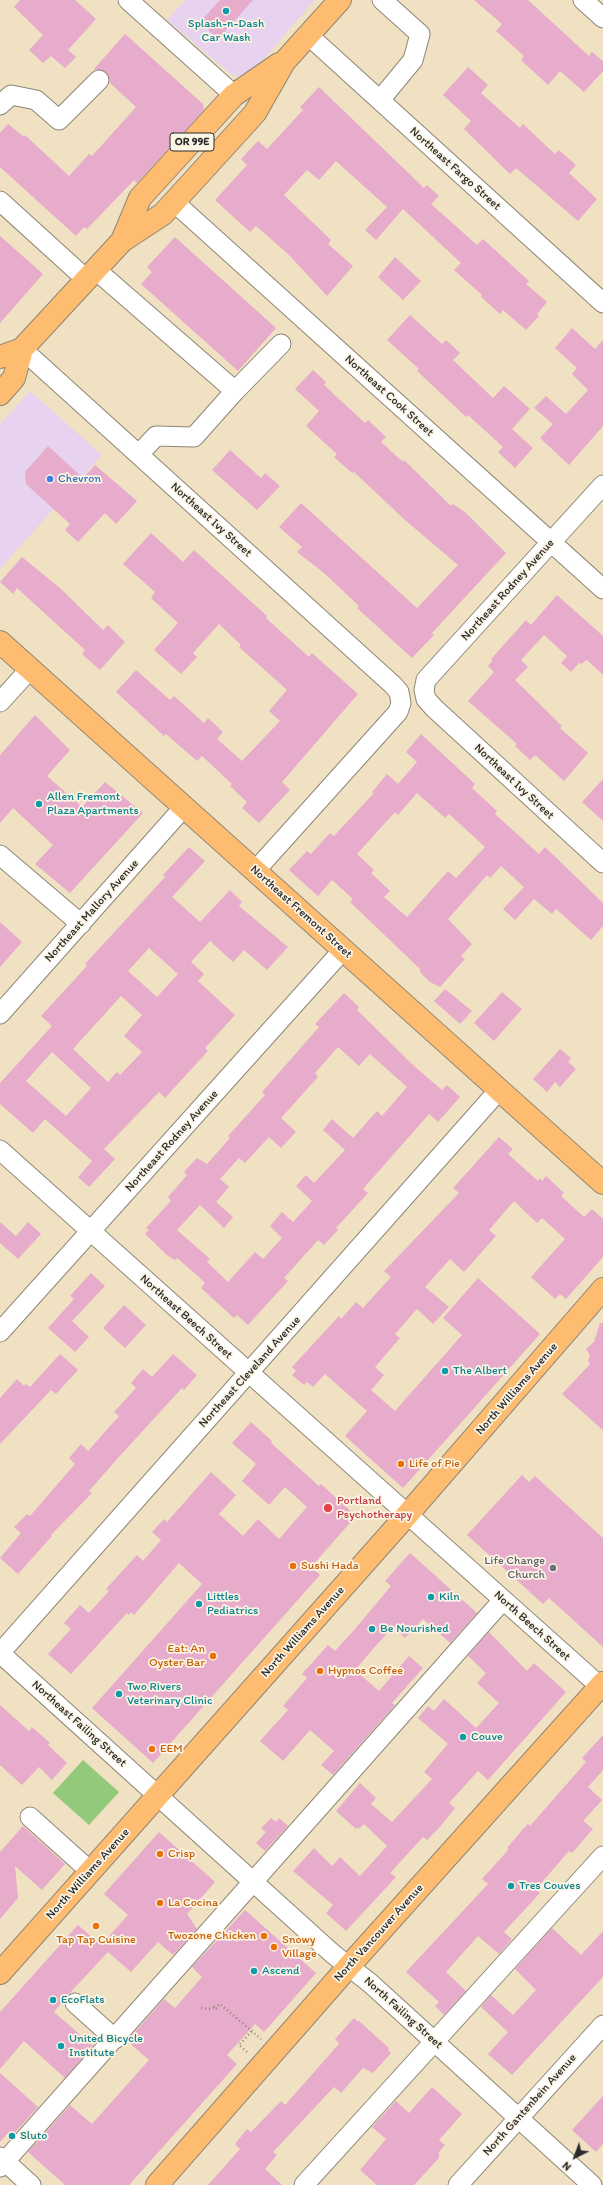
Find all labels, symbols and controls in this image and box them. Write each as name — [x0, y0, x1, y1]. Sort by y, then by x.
marker: Splash-n-Dash Car Wash — [221, 6, 231, 16]
place label: Splash-n-Dash Car Wash — [188, 17, 264, 45]
street label: Northeast Fargo Street — [406, 124, 504, 214]
road number: OR 99E — [170, 133, 214, 151]
street label: Northeast Cook Street — [341, 352, 437, 440]
place label: Chevron — [58, 472, 101, 486]
marker: Chevron — [45, 474, 55, 484]
street label: Northeast Ivy Street — [167, 480, 255, 560]
street label: Northeast Rodney Avenue — [458, 536, 558, 644]
street label: Northeast Ivy Street — [471, 741, 557, 823]
place label: Allen Fremont Plaza Apartments — [47, 790, 139, 818]
marker: Allen Fremont Plaza Apartments — [34, 799, 44, 809]
street label: Northeast Mallory Avenue — [42, 857, 142, 965]
street label: Northeast Fremont Street — [247, 862, 355, 962]
street label: Northeast Rodney Avenue — [122, 1087, 222, 1195]
street label: Northeast Beech Street — [137, 1272, 235, 1362]
street label: Northeast Cleveland Avenue — [196, 1313, 304, 1431]
street label: North Williams Avenue — [473, 1340, 561, 1438]
place label: The Albert — [453, 1364, 507, 1378]
marker: The Albert — [440, 1366, 450, 1376]
place label: Life of Pie — [409, 1457, 460, 1471]
marker: Life of Pie — [396, 1459, 406, 1469]
place label: Portland Psychotherapy — [337, 1494, 412, 1522]
marker: Portland Psychotherapy — [322, 1502, 334, 1514]
place label: Life Change Church — [484, 1554, 545, 1582]
place label: Sushi Hada — [301, 1559, 359, 1573]
marker: Sushi Hada — [288, 1561, 298, 1571]
marker: Life Change Church — [548, 1563, 558, 1573]
street label: North Williams Avenue — [258, 1583, 348, 1681]
street label: North Beech Street — [491, 1588, 573, 1664]
place label: Littles Pediatrics — [207, 1590, 258, 1618]
place label: Kiln — [439, 1590, 460, 1604]
marker: Kiln — [426, 1592, 436, 1602]
marker: Littles Pediatrics — [194, 1599, 204, 1609]
place label: Be Nourished — [380, 1622, 449, 1636]
marker: Be Nourished — [367, 1624, 377, 1634]
place label: Eat: An Oyster Bar — [149, 1642, 205, 1670]
marker: Eat: An Oyster Bar — [208, 1651, 218, 1661]
place label: Hypnos Coffee — [328, 1664, 403, 1678]
marker: Hypnos Coffee — [315, 1666, 325, 1676]
street label: Northeast Failing Street — [29, 1678, 129, 1770]
place label: Two Rivers Veterinary Clinic — [127, 1680, 213, 1708]
marker: Two Rivers Veterinary Clinic — [114, 1689, 124, 1699]
place label: Couve — [471, 1730, 503, 1744]
marker: Couve — [458, 1732, 468, 1742]
place label: EEM — [160, 1742, 183, 1756]
marker: EEM — [147, 1744, 157, 1754]
street label: North Williams Avenue — [43, 1825, 133, 1923]
place label: Crisp — [168, 1847, 195, 1861]
marker: Crisp — [155, 1849, 165, 1859]
place label: Tres Couves — [519, 1879, 580, 1893]
street label: North Vancouver Avenue — [331, 1881, 427, 1985]
marker: Tres Couves — [506, 1881, 516, 1891]
place label: La Cocina — [168, 1896, 218, 1910]
marker: La Cocina — [155, 1898, 165, 1908]
marker: Tap Tap Cuisine — [91, 1921, 101, 1931]
place label: Twozone Chicken — [168, 1929, 256, 1943]
marker: Twozone Chicken — [259, 1931, 269, 1941]
place label: Tap Tap Cuisine — [56, 1933, 136, 1947]
place label: Snowy Village — [282, 1933, 317, 1961]
marker: Snowy Village — [269, 1942, 279, 1952]
place label: Ascend — [262, 1964, 300, 1978]
marker: Ascend — [249, 1966, 259, 1976]
street label: North Failing Street — [361, 1974, 445, 2052]
place label: EcoFlats — [61, 1993, 105, 2007]
marker: EcoFlats — [48, 1995, 58, 2005]
place label: United Bicycle Institute — [69, 2032, 143, 2060]
marker: United Bicycle Institute — [56, 2041, 66, 2051]
street label: North Gantenbein Avenue — [480, 2051, 580, 2159]
place label: Sluto — [20, 2129, 47, 2143]
marker: Sluto — [7, 2131, 17, 2141]
north arrow — [555, 2137, 595, 2177]
text: N — [560, 2159, 574, 2174]

